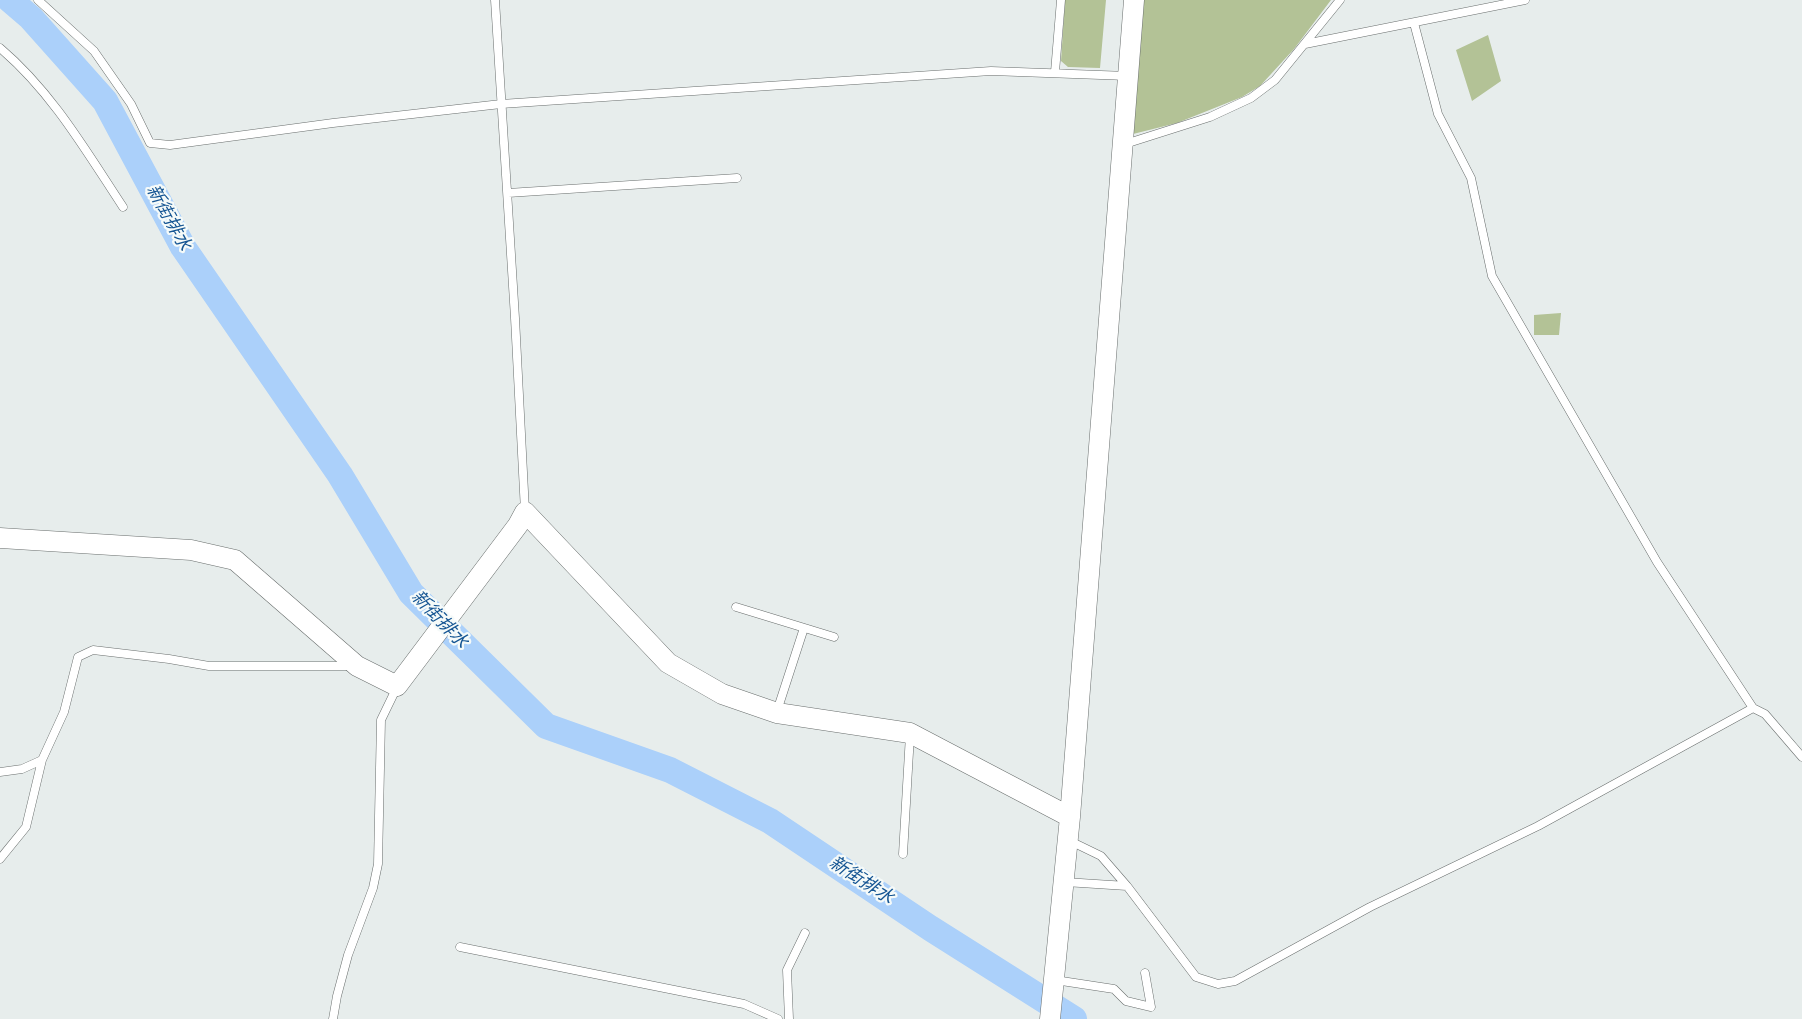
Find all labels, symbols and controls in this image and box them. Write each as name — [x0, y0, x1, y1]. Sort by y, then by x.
water label: 新街排水 — [141, 181, 195, 255]
water label: 新街排水 — [406, 587, 472, 653]
water label: 新街排水 — [825, 852, 897, 910]

